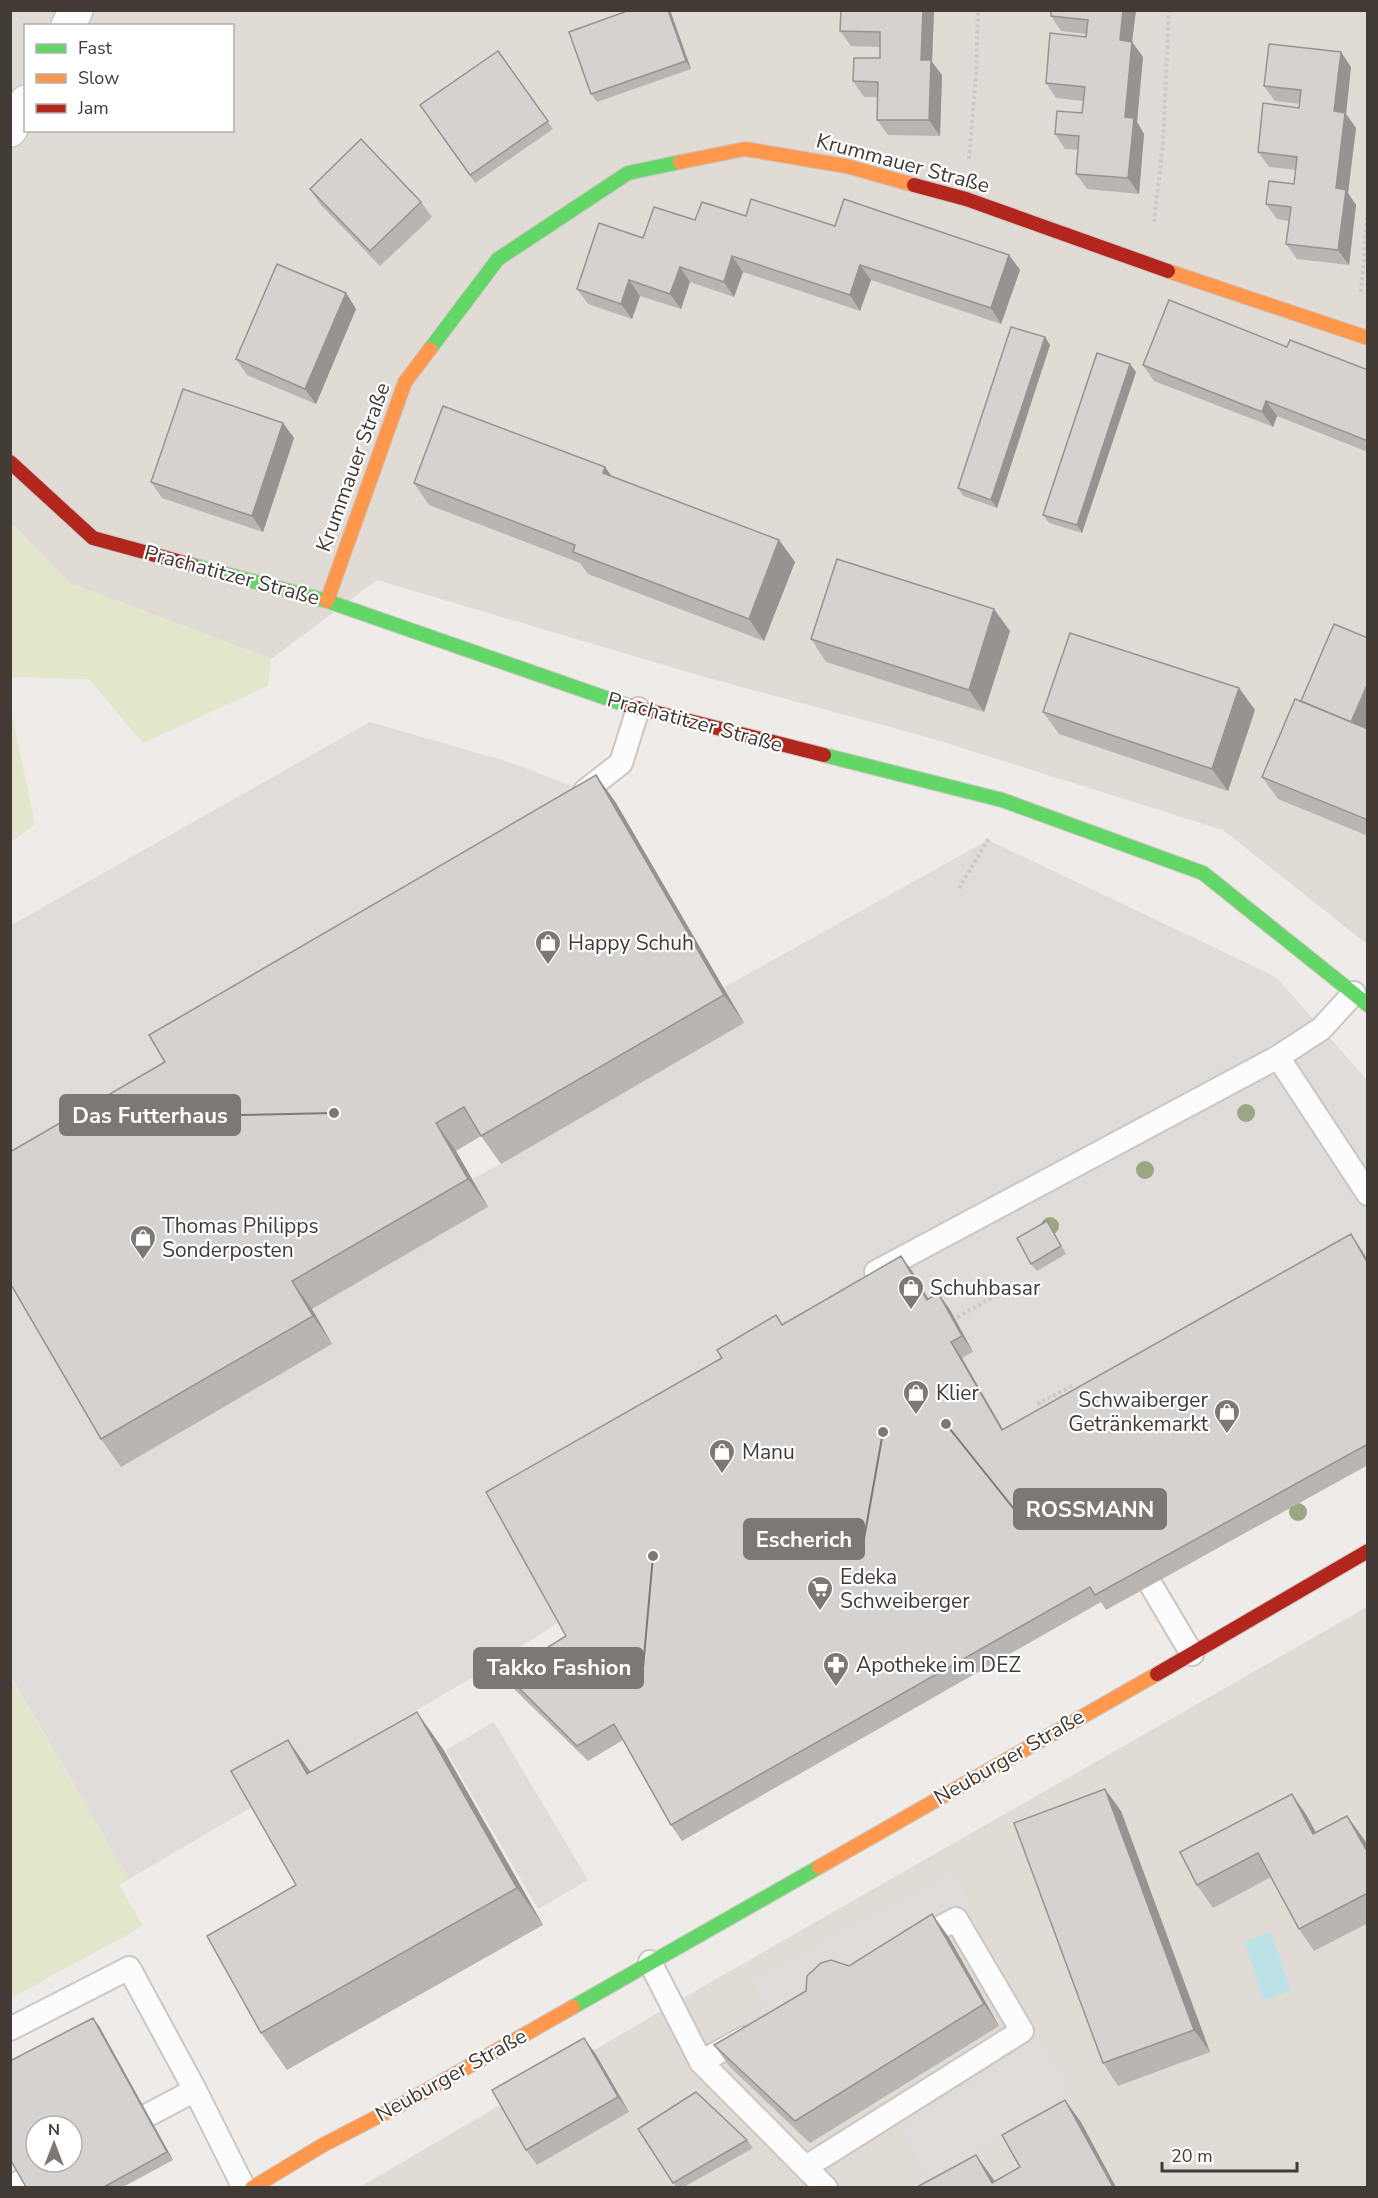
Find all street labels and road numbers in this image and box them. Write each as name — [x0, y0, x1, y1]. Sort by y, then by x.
street label: Krummauer Straße — [813, 126, 993, 200]
street label: Krummauer Straße — [309, 378, 397, 556]
street label: Prachatitzer Straße — [141, 538, 323, 612]
street label: Prachatitzer Straße — [604, 685, 786, 759]
street label: Neuburger Straße — [929, 1703, 1089, 1811]
street label: Neuburger Straße — [370, 2022, 532, 2128]

